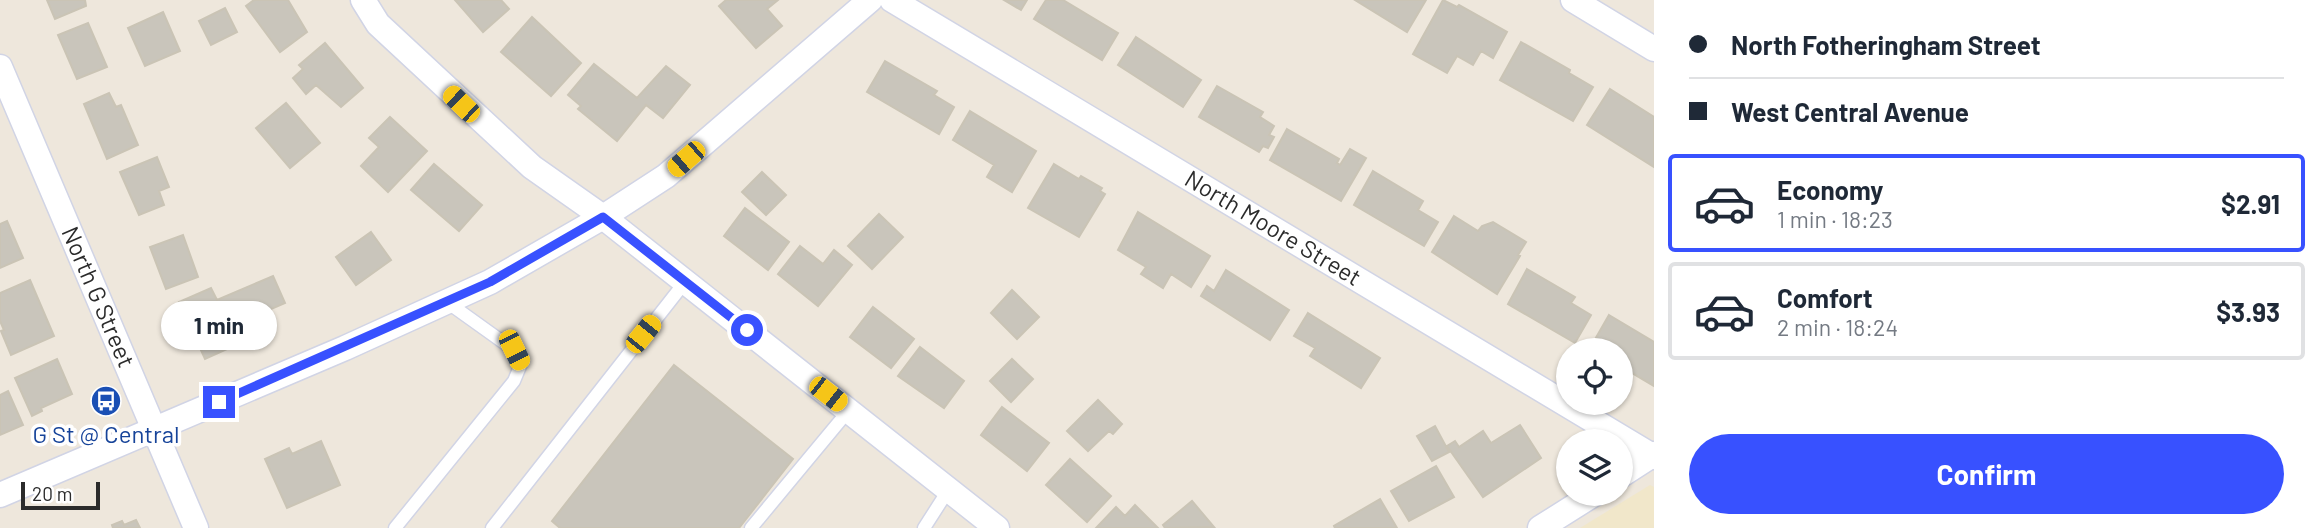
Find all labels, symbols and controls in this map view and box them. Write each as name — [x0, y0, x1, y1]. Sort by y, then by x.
text: North Fotheringham Street — [1731, 29, 2041, 60]
car — [439, 82, 484, 126]
text: West Central Avenue — [1731, 96, 1969, 127]
car — [664, 137, 709, 181]
street label: North Moore Street — [1180, 163, 1367, 291]
icon: car — [1693, 172, 1756, 235]
text: Economy — [1777, 174, 1883, 205]
text: $2.91 — [2221, 188, 2280, 219]
text: 1 min · 18:23 — [1777, 205, 1893, 233]
street label: North G Street — [57, 222, 142, 371]
icon: car — [1693, 280, 1756, 343]
text: Comfort — [1777, 282, 1873, 313]
text: $3.93 — [2216, 296, 2280, 327]
callout: 1 min — [161, 300, 277, 350]
text: 1 min — [194, 311, 244, 339]
car — [622, 311, 665, 357]
text: 2 min · 18:24 — [1777, 313, 1898, 341]
route start — [731, 314, 763, 346]
car — [496, 327, 533, 373]
map controls — [1556, 338, 1633, 506]
button: locate — [1556, 338, 1633, 415]
car — [805, 373, 852, 415]
bus stop icon: G St @ Central — [89, 384, 123, 418]
route end — [203, 386, 235, 418]
place label: G St @ Central — [32, 419, 180, 448]
button: layers — [1556, 429, 1633, 506]
button: Confirm — [1689, 434, 2284, 514]
scale bar — [21, 479, 100, 511]
text: 20 m — [32, 482, 72, 505]

